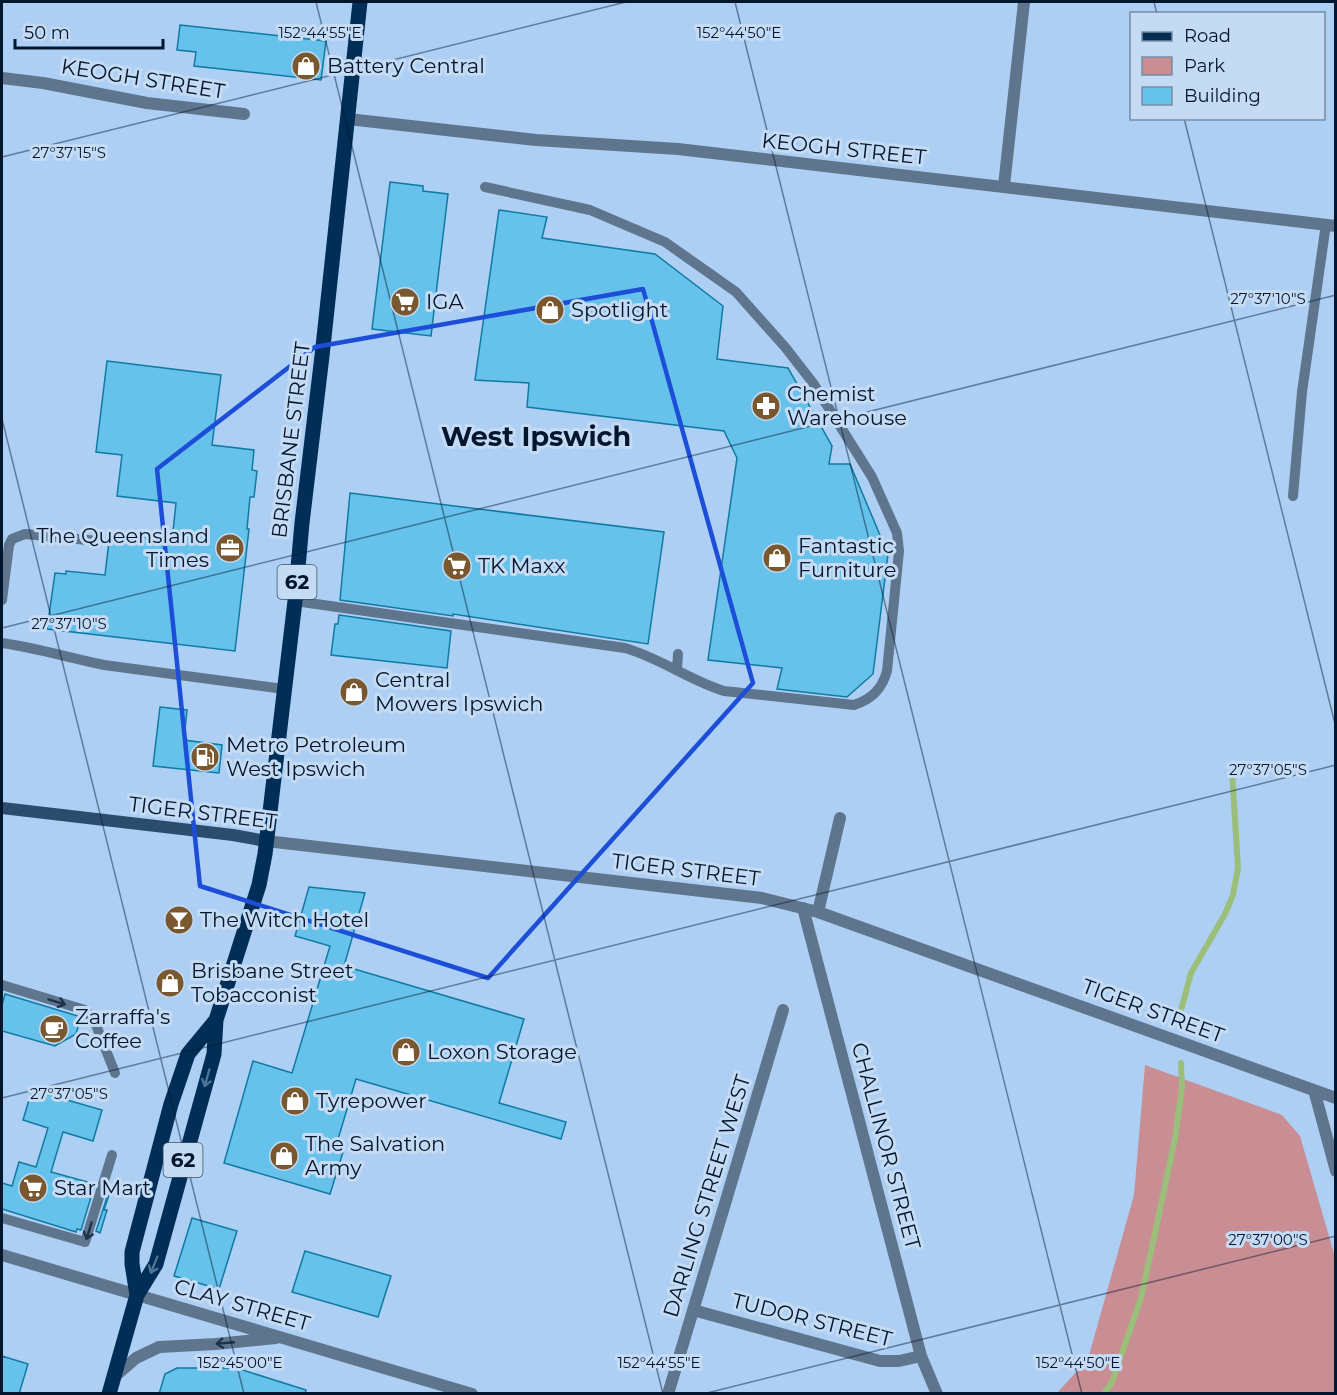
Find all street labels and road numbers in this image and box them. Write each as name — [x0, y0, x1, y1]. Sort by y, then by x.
street label: KEOGH STREET — [59, 53, 227, 104]
street label: KEOGH STREET — [760, 127, 928, 170]
street label: BRISBANE STREET — [266, 340, 315, 540]
road number: 62 — [278, 565, 316, 599]
street label: TIGER STREET — [127, 791, 279, 834]
street label: TIGER STREET — [610, 848, 762, 891]
street label: TIGER STREET — [1079, 973, 1228, 1048]
street label: CHALLINOR STREET — [847, 1039, 926, 1252]
street label: DARLING STREET WEST — [658, 1072, 755, 1320]
road number: 62 — [164, 1143, 202, 1177]
street label: CLAY STREET — [171, 1273, 313, 1336]
street label: TUDOR STREET — [729, 1288, 895, 1351]

